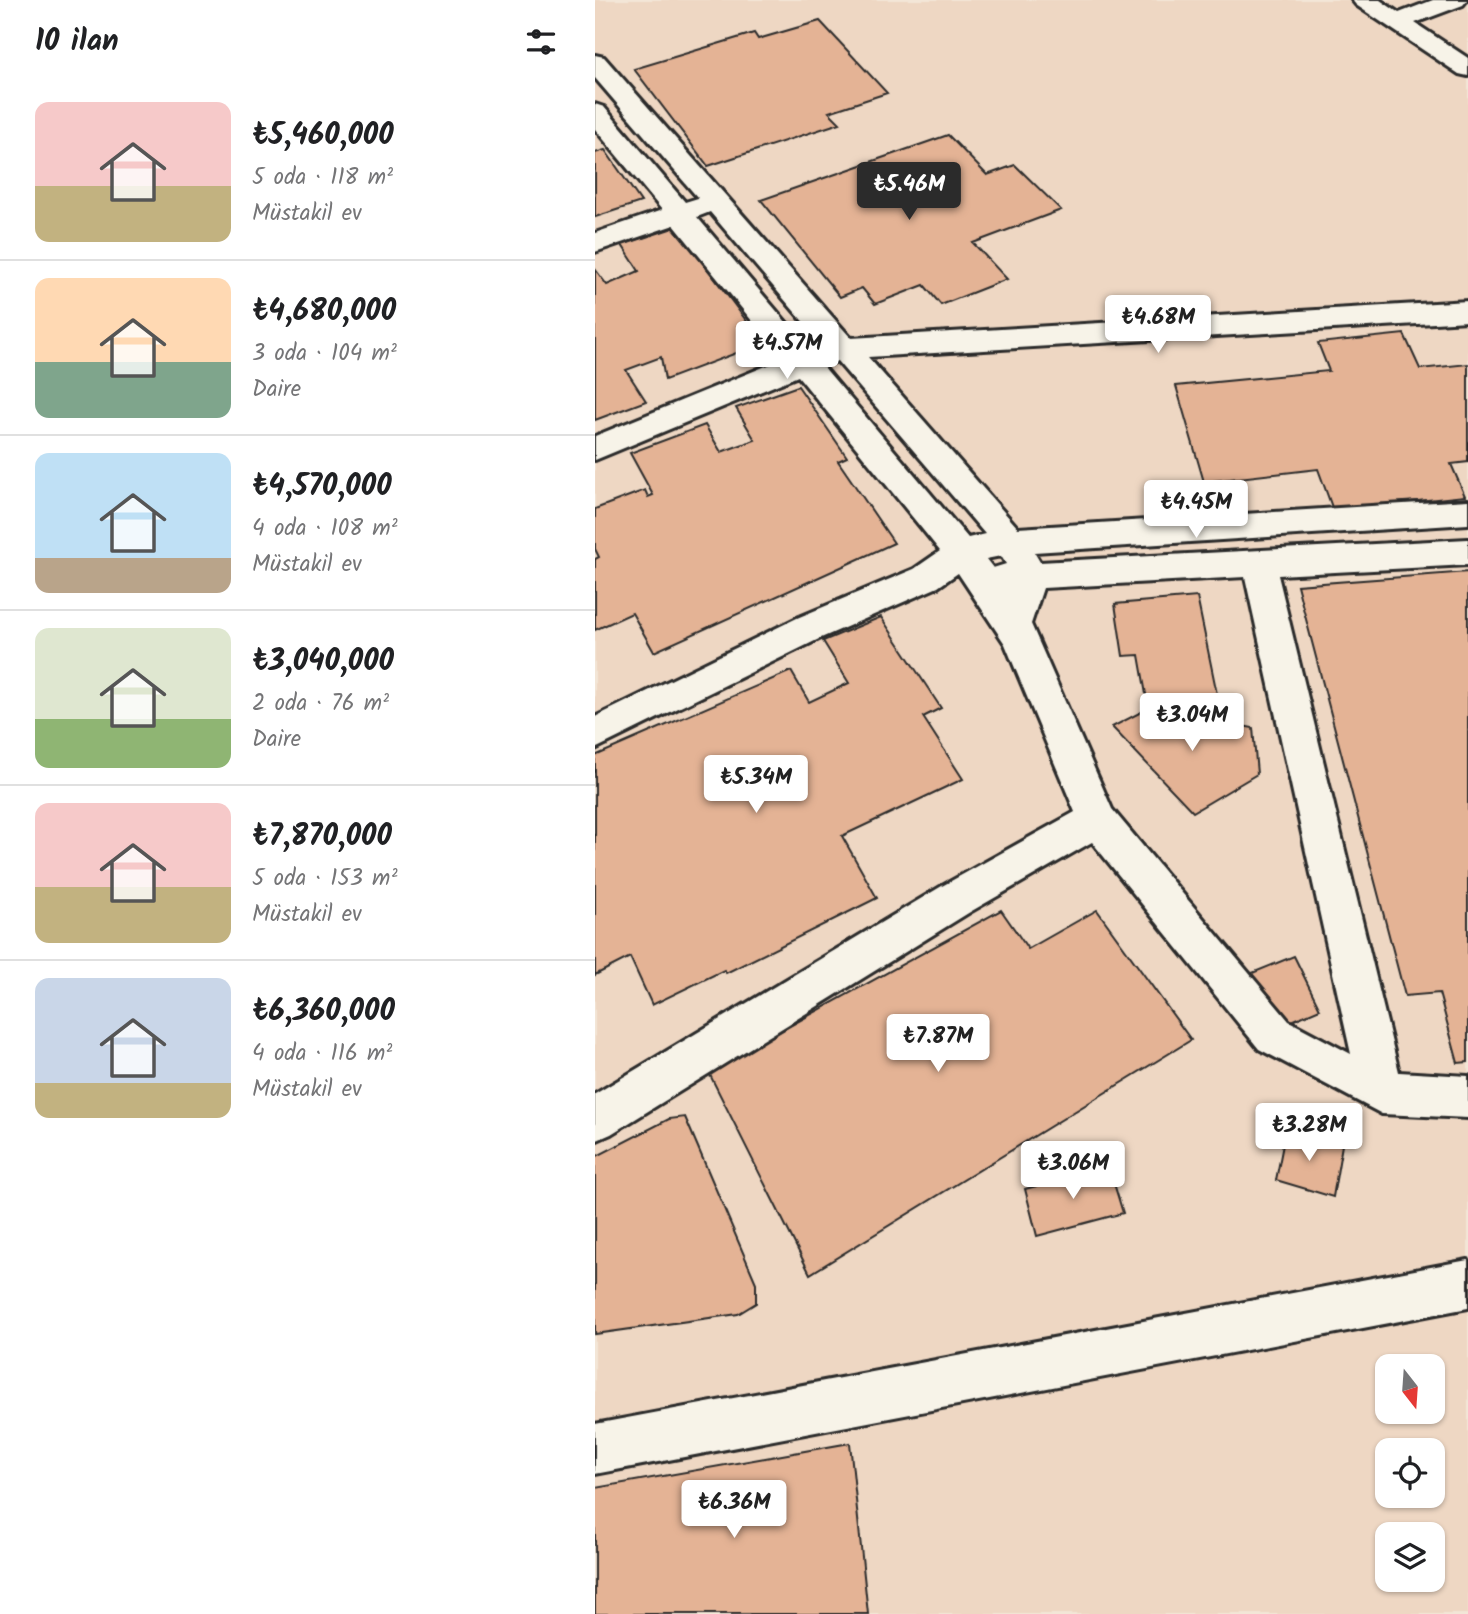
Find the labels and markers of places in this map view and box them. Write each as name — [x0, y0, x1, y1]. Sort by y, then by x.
pin: ₺5.46M — [852, 162, 966, 222]
pin: ₺4.68M — [1101, 296, 1215, 355]
pin: ₺4.57M — [730, 322, 844, 381]
pin: ₺4.45M — [1139, 480, 1253, 540]
pin: ₺3.04M — [1135, 694, 1249, 753]
pin: ₺5.34M — [699, 756, 813, 815]
pin: ₺7.87M — [881, 1014, 995, 1074]
pin: ₺3.28M — [1252, 1104, 1366, 1163]
pin: ₺3.06M — [1016, 1142, 1130, 1201]
pin: ₺6.36M — [677, 1480, 791, 1540]

